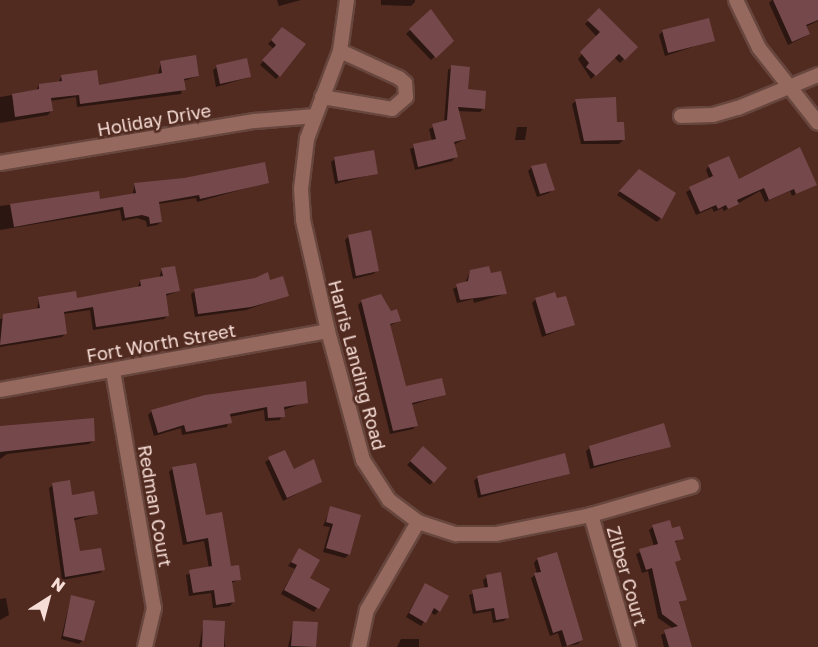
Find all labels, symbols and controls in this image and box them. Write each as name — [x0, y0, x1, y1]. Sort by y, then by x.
street label: Holiday Drive — [95, 99, 213, 141]
street label: Harris Landing Road — [324, 278, 390, 452]
street label: Fort Worth Street — [85, 319, 237, 367]
street label: Redman Court — [134, 443, 176, 569]
street label: Zilber Court — [602, 524, 652, 628]
north arrow — [18, 569, 78, 629]
text: N — [48, 573, 69, 596]

